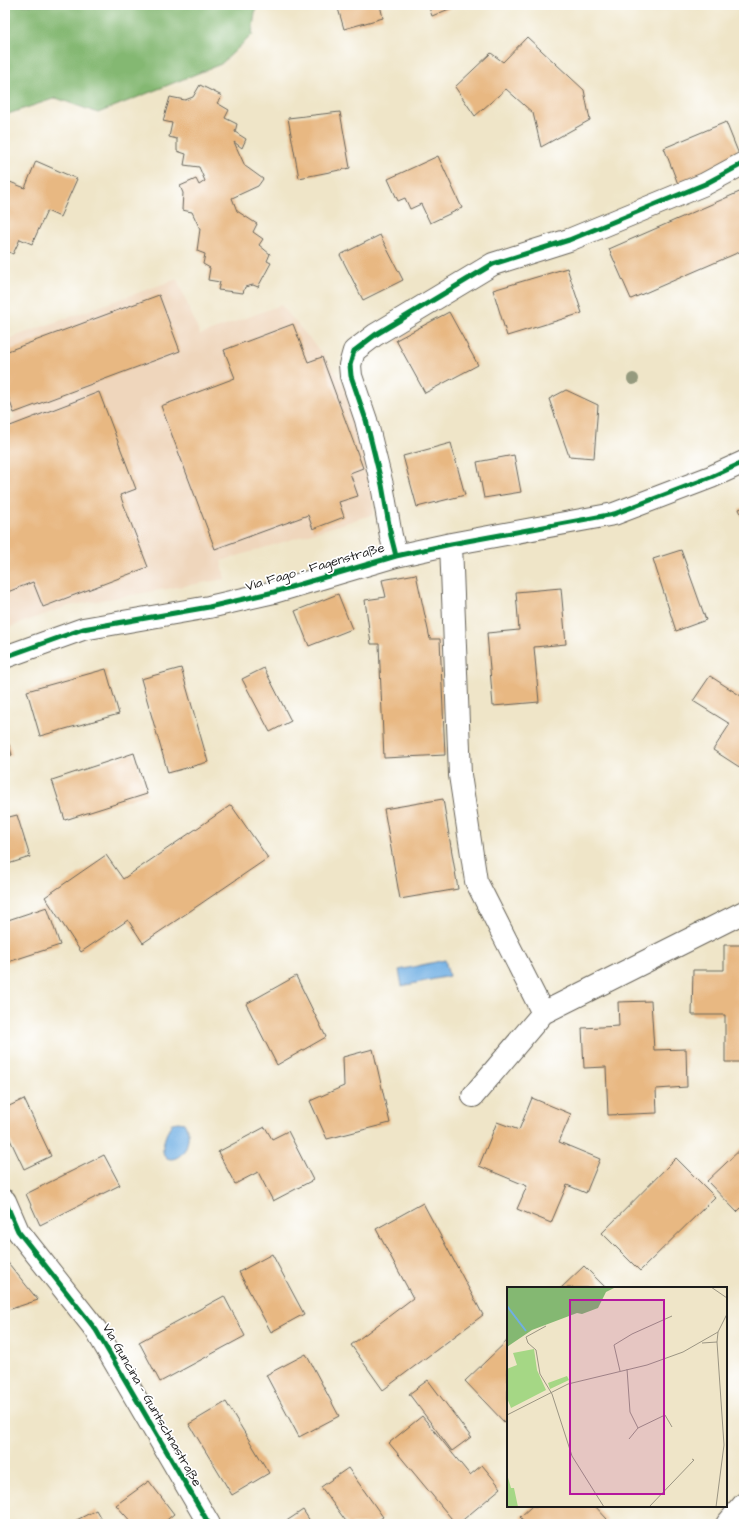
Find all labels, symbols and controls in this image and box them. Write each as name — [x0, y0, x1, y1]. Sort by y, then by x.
street label: Via Fago - Fagenstraße — [243, 539, 387, 596]
inset map — [507, 1287, 727, 1507]
street label: Via Guncina - Guntschnastraße — [98, 1320, 206, 1490]

